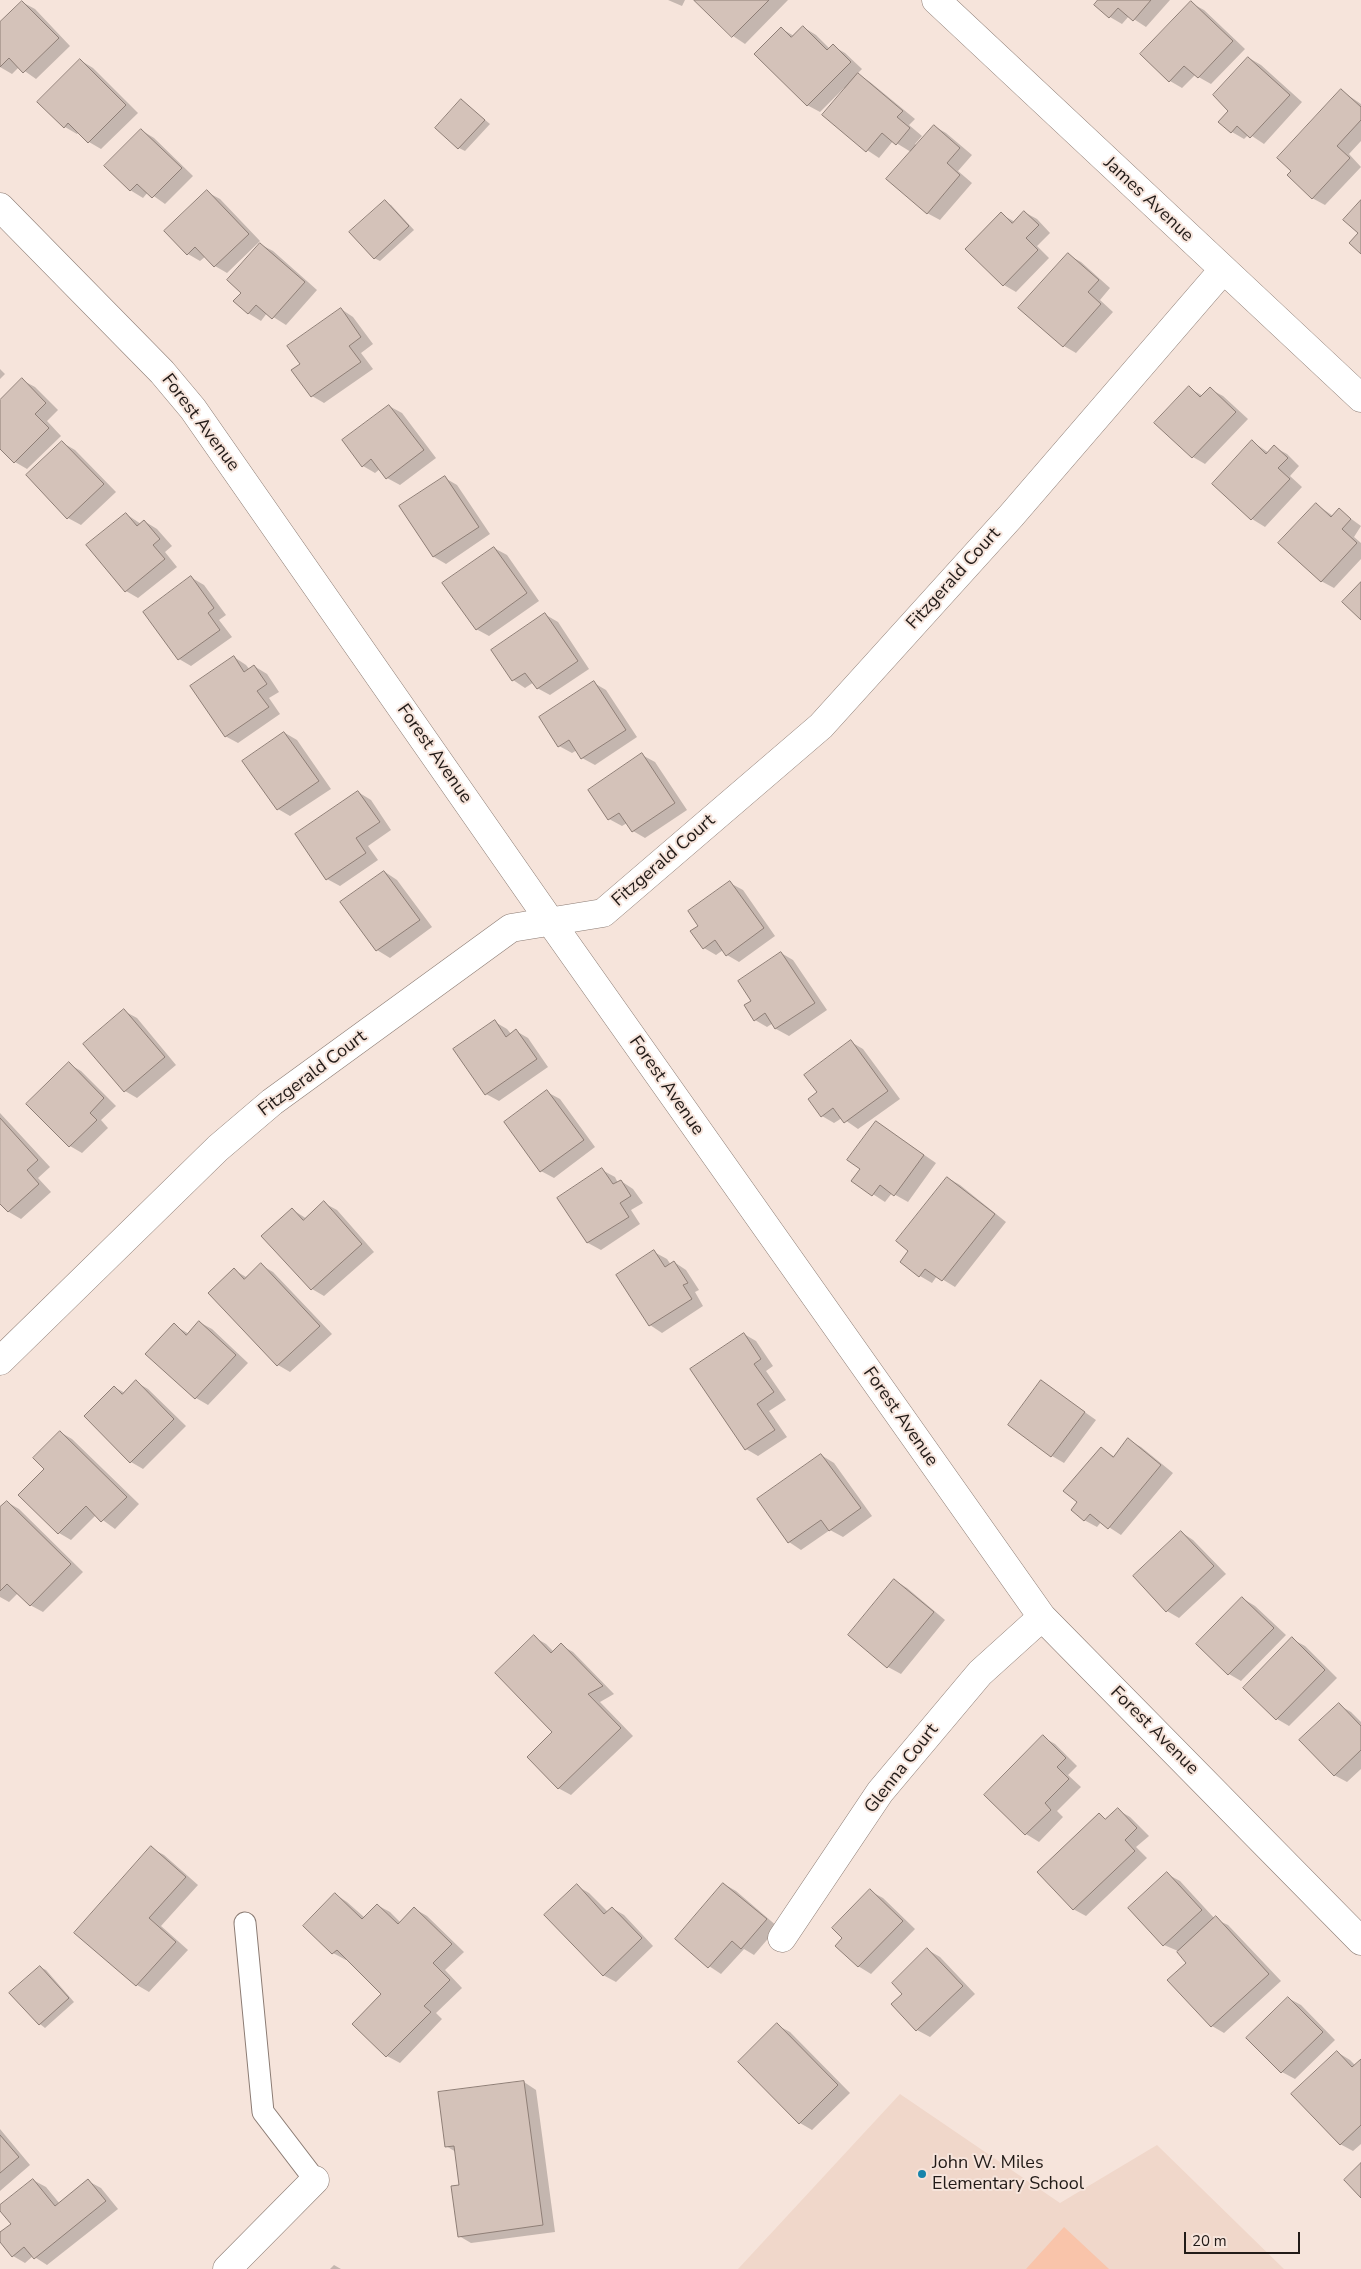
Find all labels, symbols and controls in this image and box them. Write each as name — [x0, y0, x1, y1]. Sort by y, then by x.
street label: James Avenue — [1099, 153, 1197, 247]
street label: Forest Avenue — [156, 370, 244, 476]
street label: Fitzgerald Court — [903, 524, 1005, 634]
street label: Forest Avenue — [392, 700, 476, 808]
street label: Fitzgerald Court — [608, 810, 720, 912]
street label: Fitzgerald Court — [255, 1026, 371, 1122]
street label: Forest Avenue — [624, 1032, 708, 1140]
street label: Forest Avenue — [858, 1363, 942, 1471]
street label: Forest Avenue — [1105, 1682, 1203, 1780]
street label: Glenna Court — [860, 1720, 944, 1818]
place label: John W. Miles Elementary School — [932, 2153, 1084, 2196]
marker: John W. Miles Elementary School — [916, 2168, 928, 2180]
scale bar — [1186, 2222, 1302, 2254]
text: 20 m — [1192, 2231, 1227, 2251]

